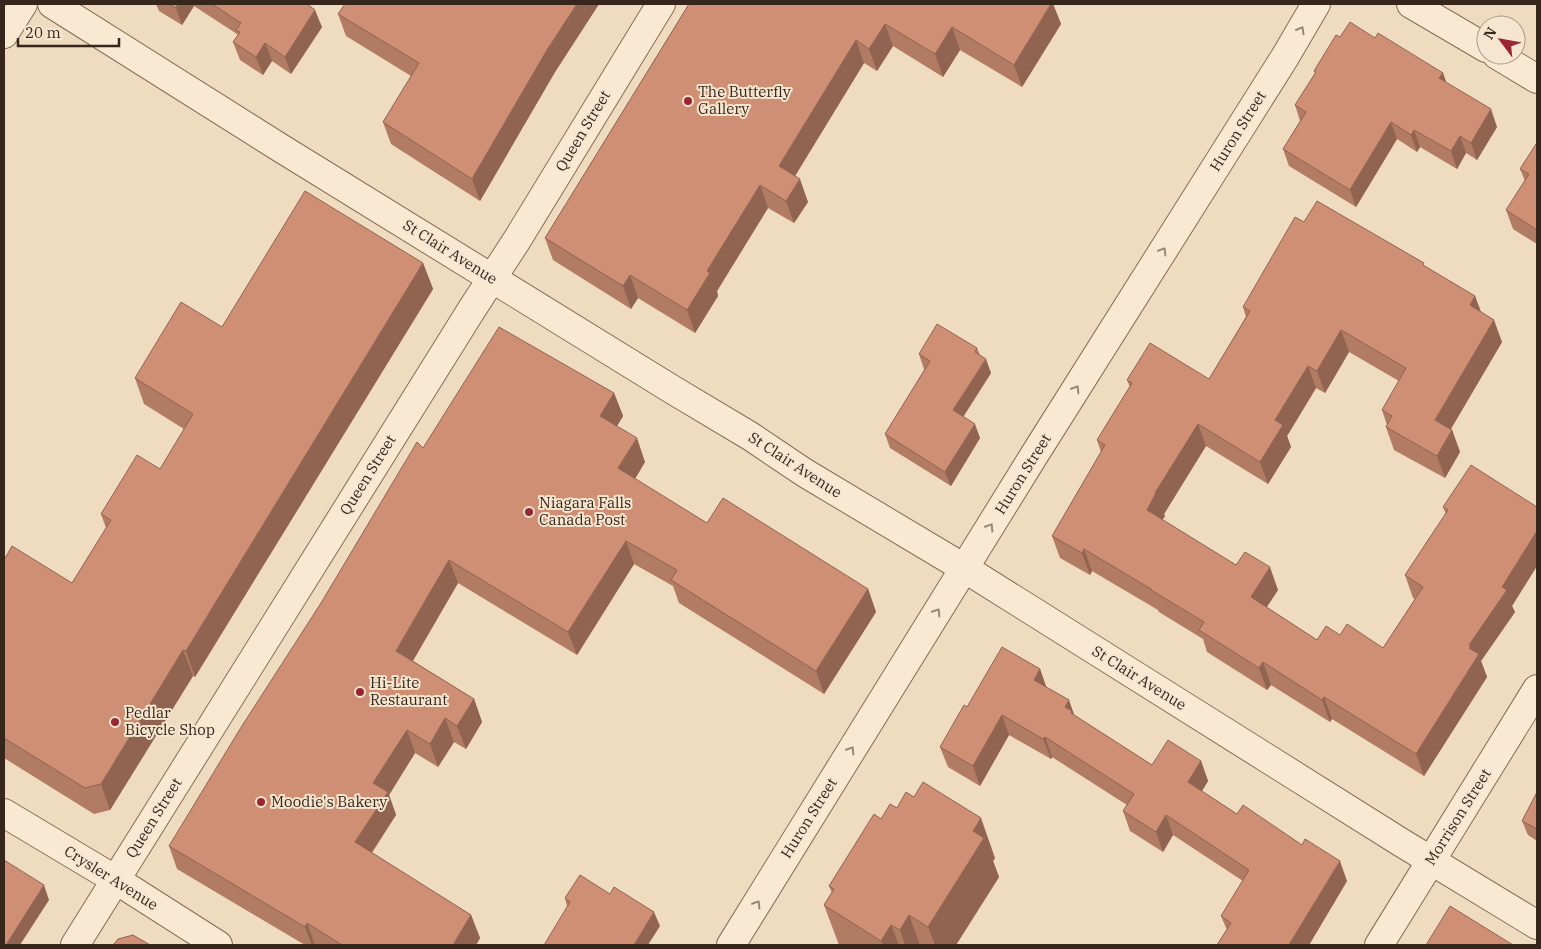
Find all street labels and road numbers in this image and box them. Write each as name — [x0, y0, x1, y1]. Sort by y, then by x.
street label: Queen Street — [551, 87, 614, 175]
street label: Huron Street — [1205, 87, 1270, 175]
street label: St Clair Avenue — [400, 215, 501, 288]
street label: St Clair Avenue — [745, 427, 846, 502]
street label: Huron Street — [990, 430, 1055, 518]
street label: Queen Street — [335, 431, 400, 518]
street label: St Clair Avenue — [1089, 641, 1190, 714]
street label: Morrison Street — [1420, 765, 1495, 869]
street label: Queen Street — [121, 774, 186, 861]
street label: Huron Street — [776, 774, 841, 862]
street label: Crysler Avenue — [61, 841, 162, 914]

